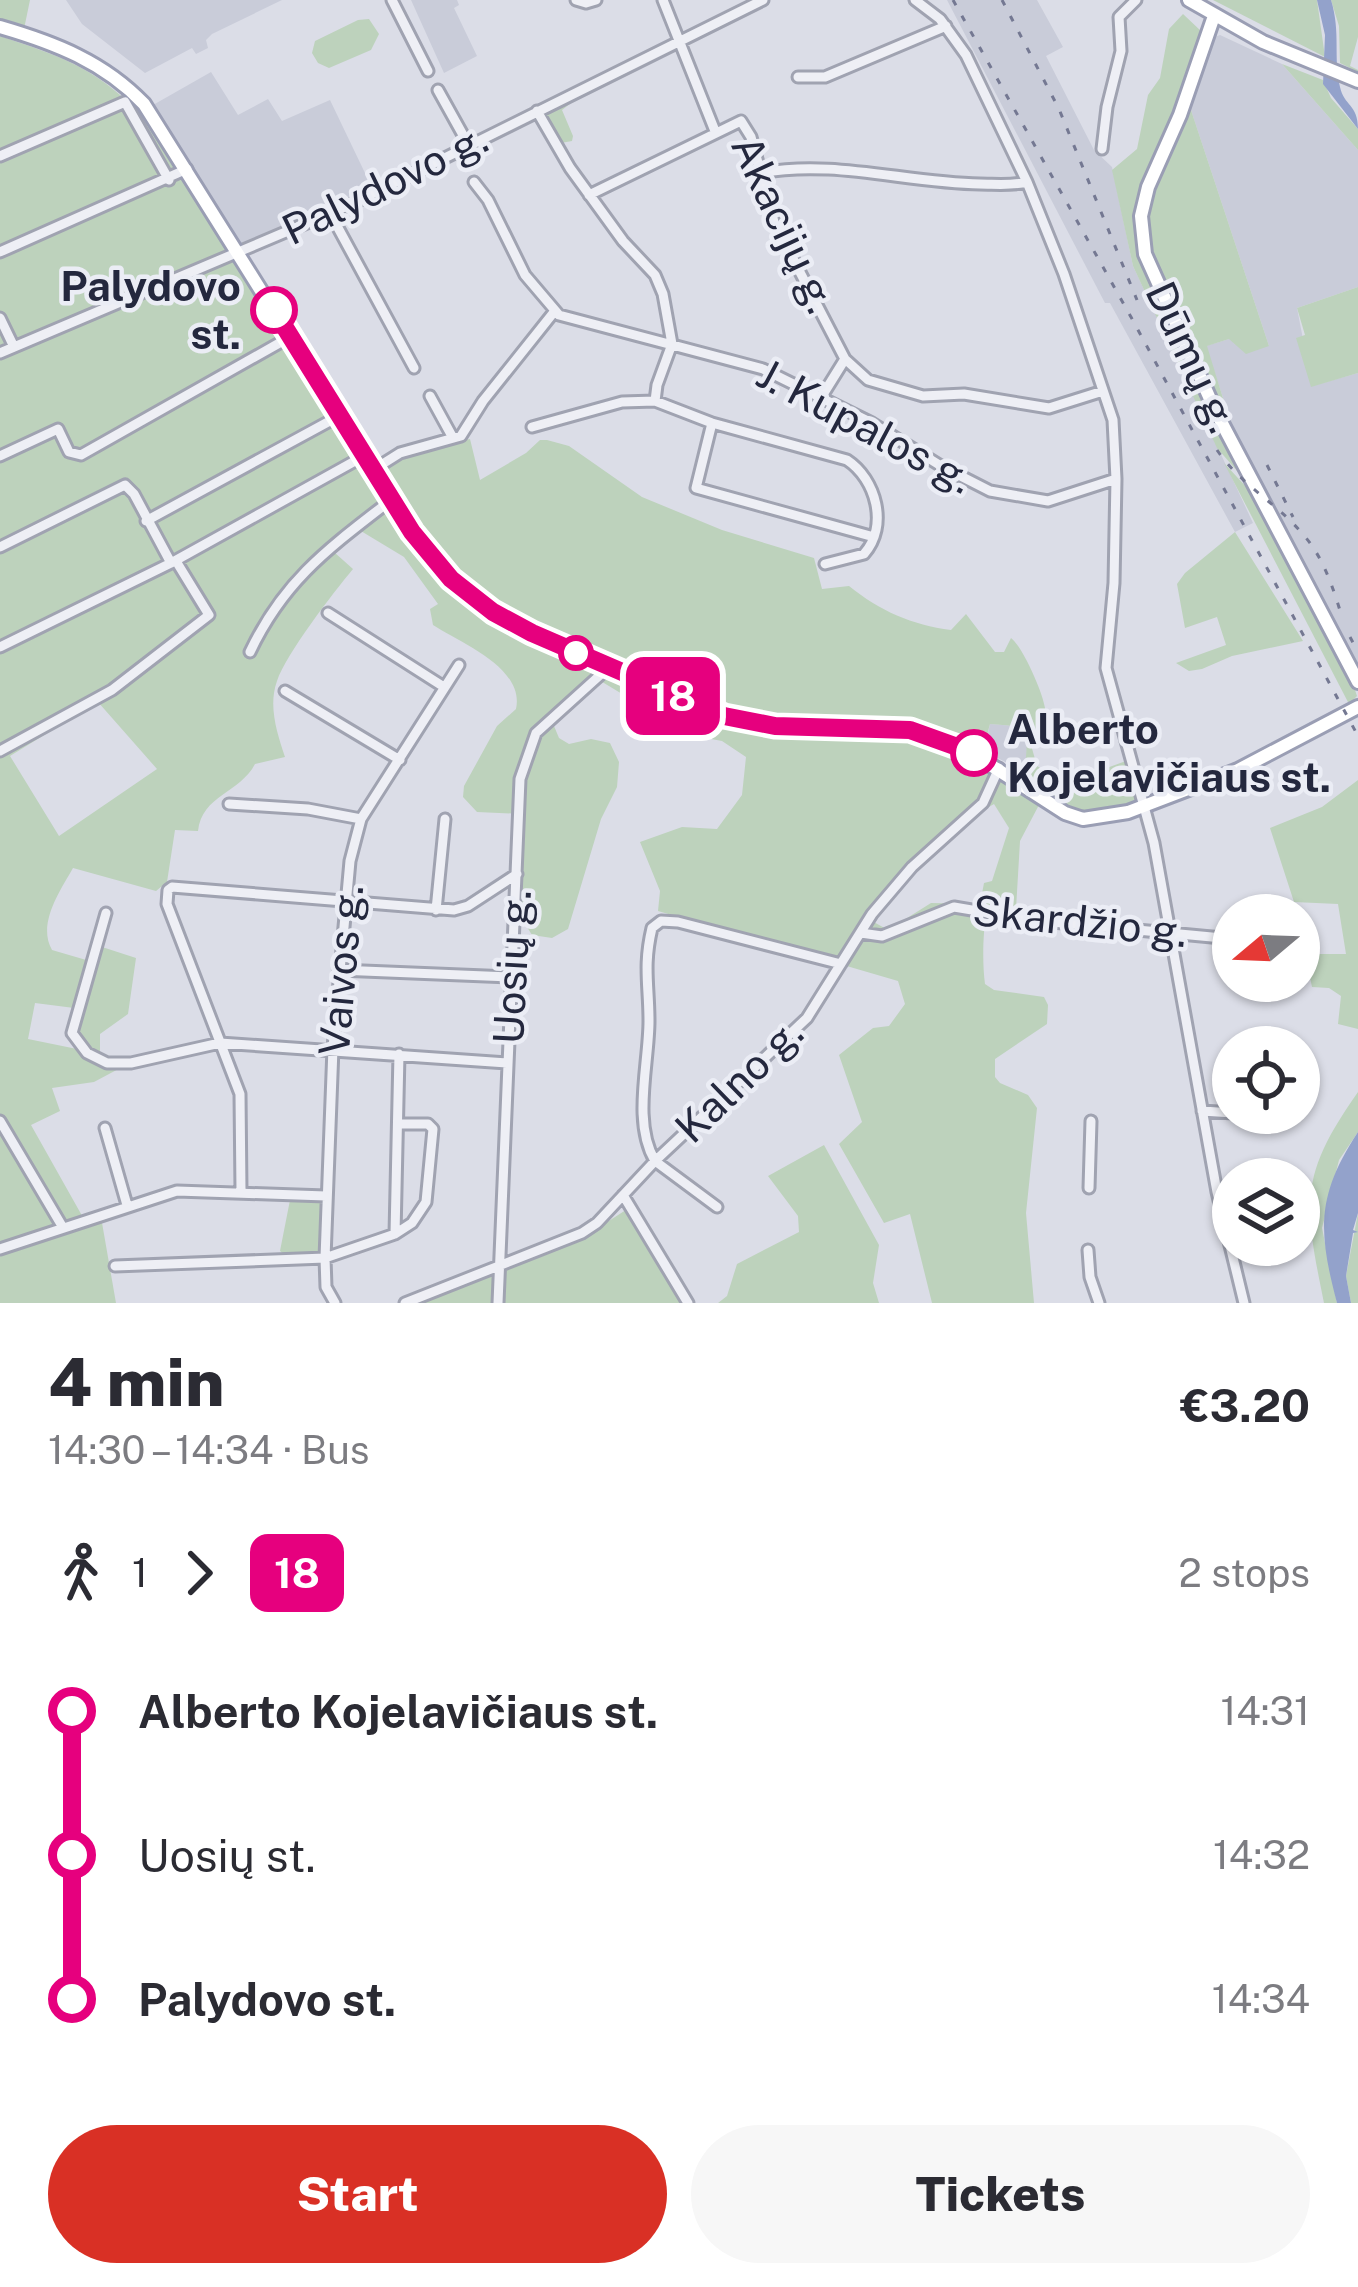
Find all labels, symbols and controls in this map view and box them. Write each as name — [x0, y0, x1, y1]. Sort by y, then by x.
street label: Palydovo g. — [274, 113, 495, 254]
street label: Akacijų g. — [722, 127, 847, 320]
place label: Palydovo st. — [60, 261, 241, 358]
street label: Dūmų g. — [1136, 274, 1249, 440]
marker: Palydovo st. — [252, 288, 296, 332]
street label: J. Kupalos g. — [749, 348, 982, 503]
unlabelled marker — [560, 637, 592, 669]
line badge: 18 — [619, 657, 727, 735]
text: 18 — [650, 671, 696, 720]
place label: Alberto Kojelavičiaus st. — [1007, 704, 1331, 801]
marker: Alberto Kojelavičiaus st. — [952, 731, 996, 775]
street label: Vaivos g. — [309, 882, 372, 1057]
street label: Skardžio g. — [970, 885, 1190, 956]
street label: Uosių g. — [483, 888, 540, 1046]
north arrow — [1212, 894, 1320, 1002]
map controls — [1212, 894, 1320, 1266]
street label: Kalno g. — [665, 1007, 812, 1152]
button: locate — [1212, 1026, 1320, 1134]
button: layers — [1212, 1158, 1320, 1266]
text: 4 min — [48, 1343, 225, 1421]
text: €3.20 — [1180, 1379, 1310, 1432]
text: 14:30 – 14:34 · Bus — [48, 1427, 370, 1473]
icon: walk — [48, 1540, 114, 1606]
icon: forward — [166, 1540, 232, 1606]
text: 18 — [274, 1548, 320, 1597]
text: 1 — [132, 1550, 148, 1596]
text: 2 stops — [1178, 1550, 1310, 1596]
text: Alberto Kojelavičiaus st. — [138, 1685, 658, 1738]
text: 14:31 — [1220, 1688, 1310, 1734]
text: Uosių st. — [138, 1829, 316, 1882]
text: 14:32 — [1213, 1832, 1310, 1878]
text: Palydovo st. — [138, 1973, 396, 2026]
text: 14:34 — [1212, 1976, 1310, 2022]
button: Start — [48, 2125, 667, 2263]
button: Tickets — [691, 2125, 1310, 2263]

